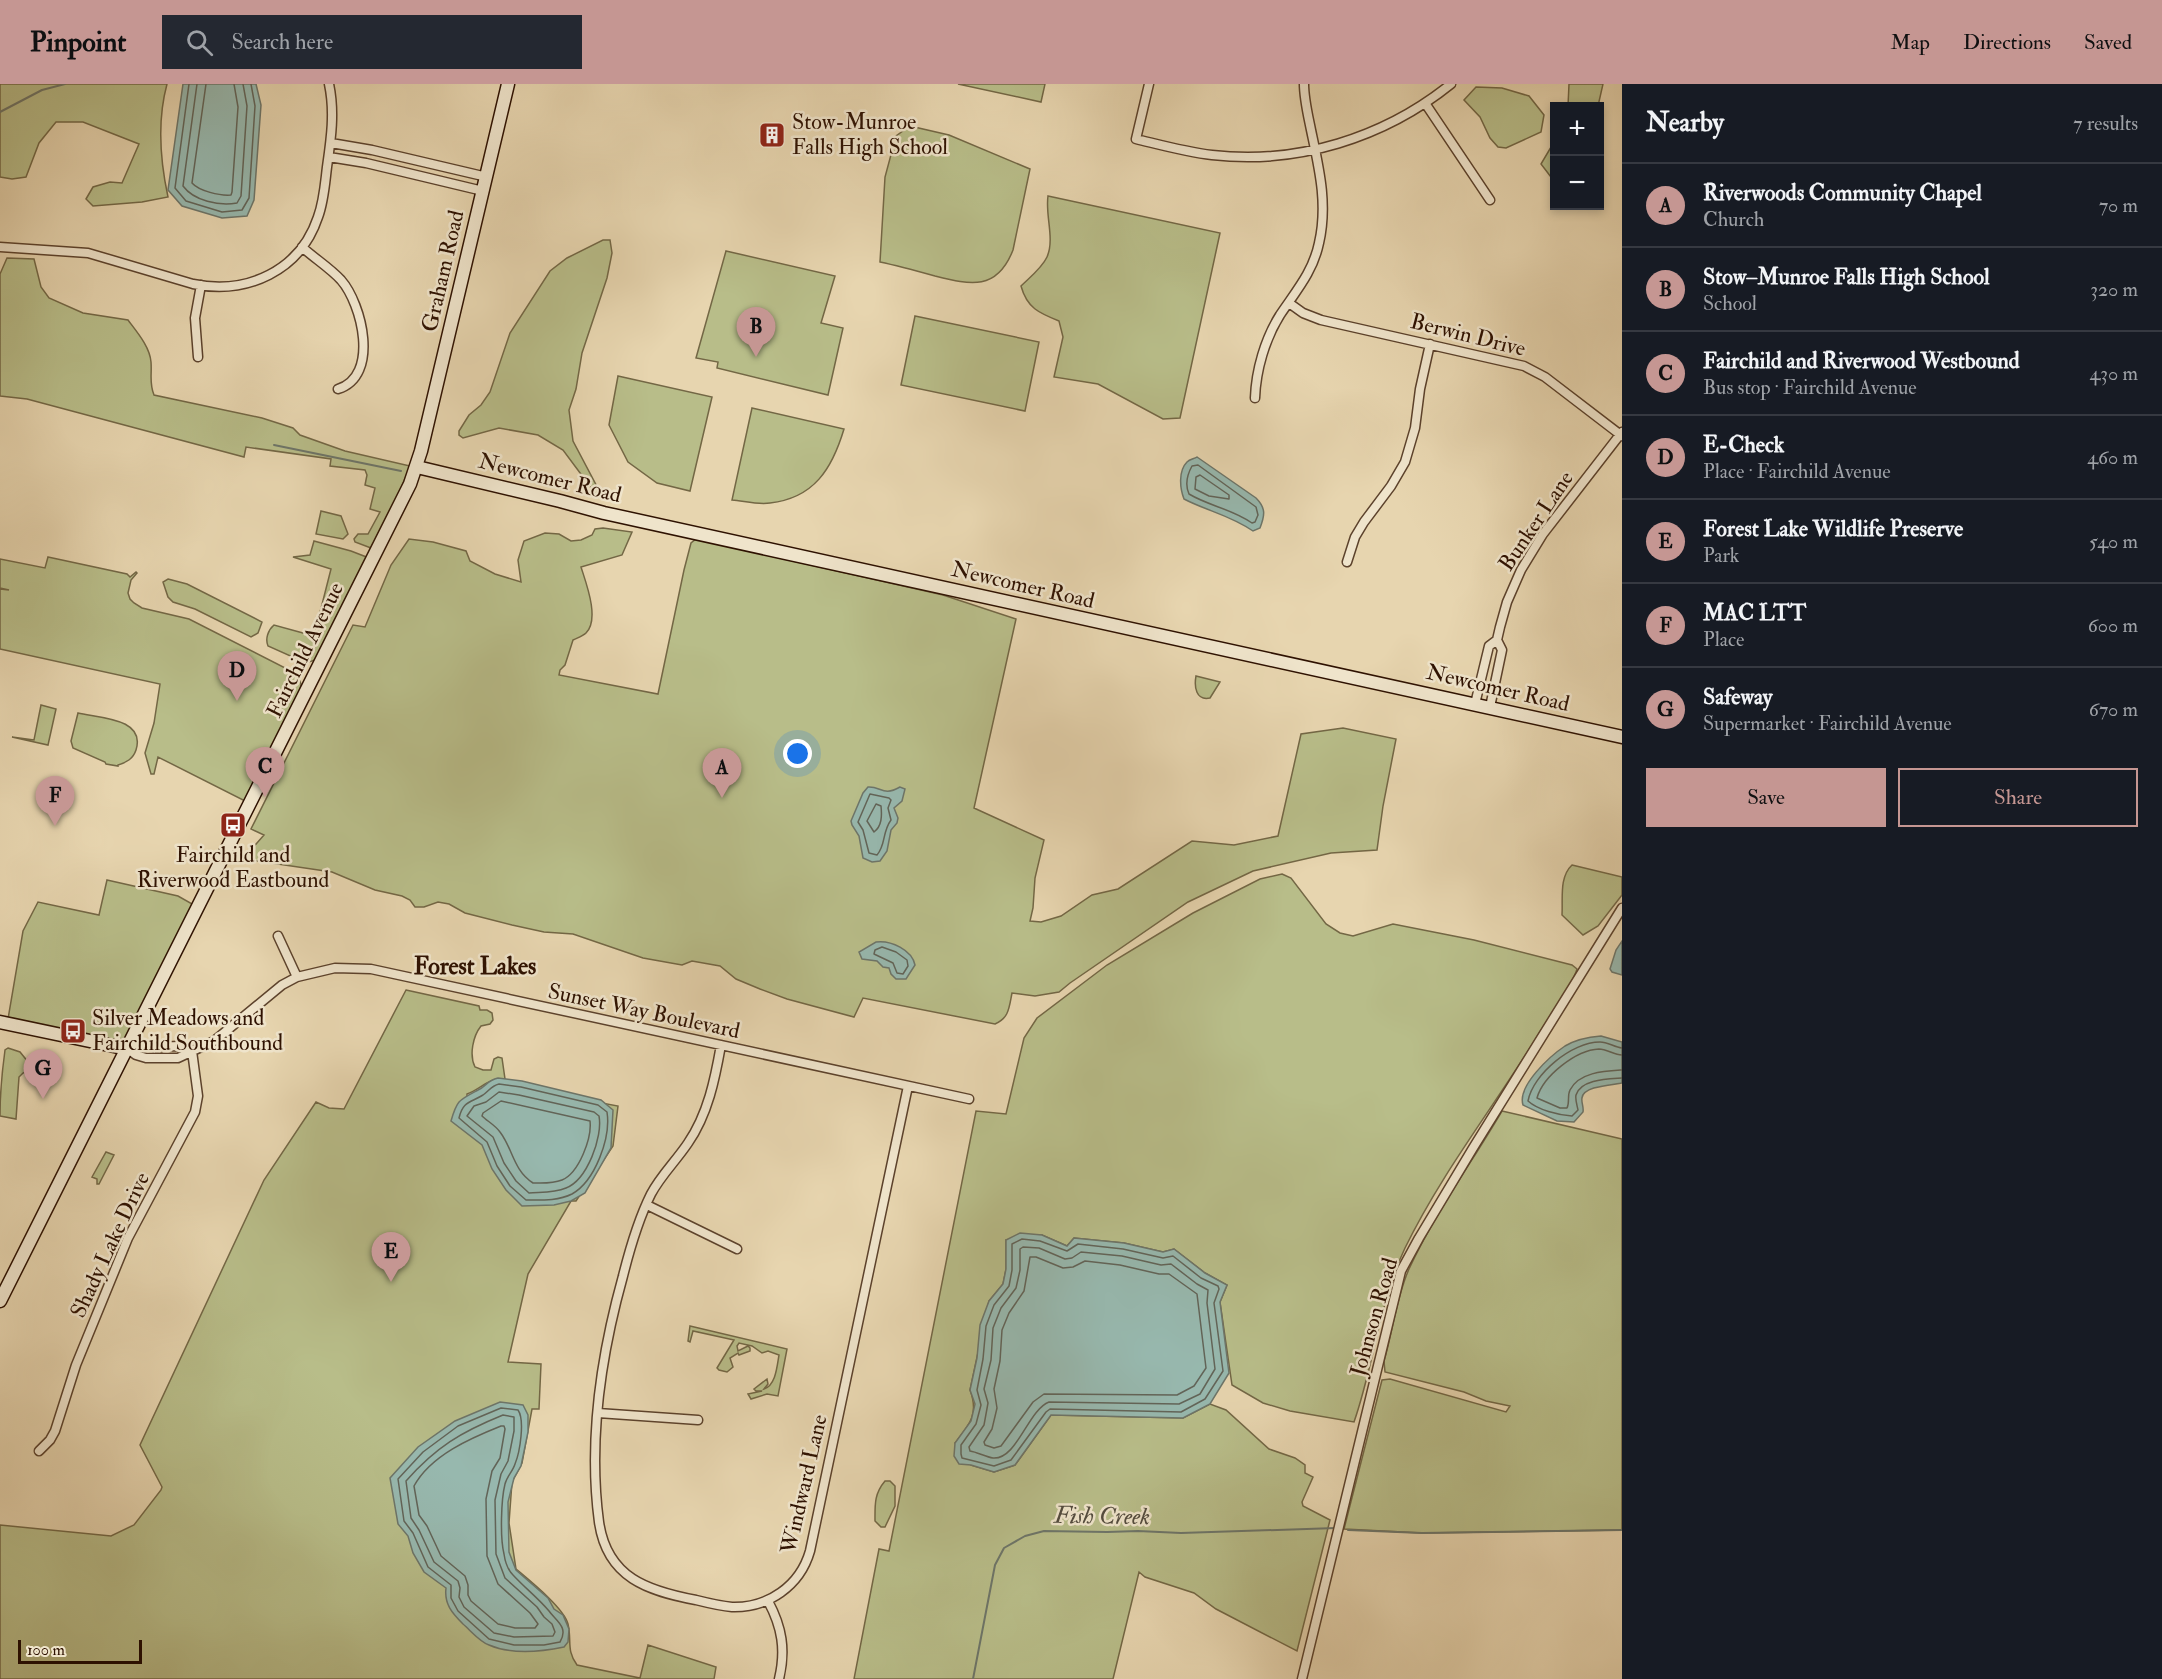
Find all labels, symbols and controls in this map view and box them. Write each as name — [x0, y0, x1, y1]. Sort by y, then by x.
search box — [162, 15, 582, 69]
text: Pinpoint — [30, 25, 126, 60]
icon: search — [183, 26, 216, 59]
text: Search here — [231, 28, 333, 56]
text: Map — [1890, 29, 1930, 56]
text: Directions — [1963, 29, 2051, 56]
text: Saved — [2084, 29, 2132, 56]
map controls — [1550, 102, 1604, 210]
button: + — [1550, 102, 1604, 156]
text: Nearby — [1646, 107, 1724, 139]
place label: Stow-Munroe Falls High School — [792, 108, 948, 161]
text: 7 results — [2073, 111, 2138, 136]
building icon: Stow-Munroe Falls High School — [757, 120, 787, 150]
button: − — [1550, 156, 1604, 210]
text: Riverwoods Community Chapel — [1703, 179, 1982, 207]
text: A — [1659, 193, 1672, 218]
text: 70 m — [2099, 193, 2138, 218]
street label: Graham Road — [415, 207, 471, 335]
text: Church — [1703, 207, 1764, 232]
text: Stow–Munroe Falls High School — [1703, 263, 1990, 291]
text: B — [1659, 277, 1672, 302]
text: 320 m — [2090, 277, 2138, 302]
text: School — [1703, 291, 1757, 316]
street label: Berwin Drive — [1408, 307, 1528, 363]
pin: B — [736, 308, 776, 357]
text: Fairchild and Riverwood Westbound — [1703, 347, 2020, 375]
text: C — [1658, 361, 1673, 386]
text: 430 m — [2090, 361, 2138, 386]
text: Bus stop · Fairchild Avenue — [1703, 375, 1917, 400]
text: E-Check — [1703, 431, 1784, 459]
text: D — [1657, 445, 1674, 470]
text: 460 m — [2087, 445, 2138, 470]
street label: Newcomer Road — [476, 447, 624, 509]
text: Place · Fairchild Avenue — [1703, 459, 1891, 484]
street label: Bunker Lane — [1492, 466, 1580, 576]
text: Forest Lake Wildlife Preserve — [1703, 515, 1963, 543]
text: E — [1658, 529, 1673, 554]
text: 540 m — [2089, 529, 2138, 554]
text: Park — [1703, 543, 1739, 568]
street label: Newcomer Road — [949, 555, 1098, 615]
street label: Fairchild Avenue — [260, 578, 350, 722]
text: MAC LTT — [1703, 599, 1806, 627]
text: F — [1659, 613, 1672, 638]
text: 600 m — [2088, 613, 2138, 638]
text: Place — [1703, 627, 1744, 652]
pin: D — [218, 652, 256, 701]
street label: Newcomer Road — [1424, 658, 1573, 718]
text: Safeway — [1703, 683, 1773, 711]
text: G — [1657, 697, 1674, 722]
text: 670 m — [2089, 697, 2138, 722]
text: Supermarket · Fairchild Avenue — [1703, 711, 1952, 736]
your location — [783, 739, 812, 768]
pin: C — [246, 748, 284, 797]
pin: A — [702, 748, 742, 798]
button: Save — [1646, 768, 1886, 827]
button: Share — [1898, 768, 2138, 827]
pin: F — [36, 776, 74, 826]
bus stop icon: Fairchild and Riverwood Eastbound — [218, 810, 248, 840]
place label: Fairchild and Riverwood Eastbound — [137, 841, 330, 894]
district label: Forest Lakes — [414, 951, 536, 982]
street label: Sunset Way Boulevard — [546, 977, 743, 1045]
place label: Silver Meadows and Fairchild Southbound — [92, 1004, 283, 1057]
bus stop icon: Silver Meadows and Fairchild Southbound — [58, 1016, 88, 1046]
pin: G — [24, 1050, 63, 1099]
street label: Shady Lake Drive — [64, 1168, 156, 1322]
pin: E — [372, 1232, 410, 1282]
street label: Johnson Road — [1343, 1254, 1404, 1380]
street label: Windward Lane — [774, 1412, 834, 1557]
water label: Fish Creek — [1053, 1500, 1150, 1532]
scale bar — [18, 1637, 142, 1664]
text: 100 m — [27, 1640, 65, 1660]

